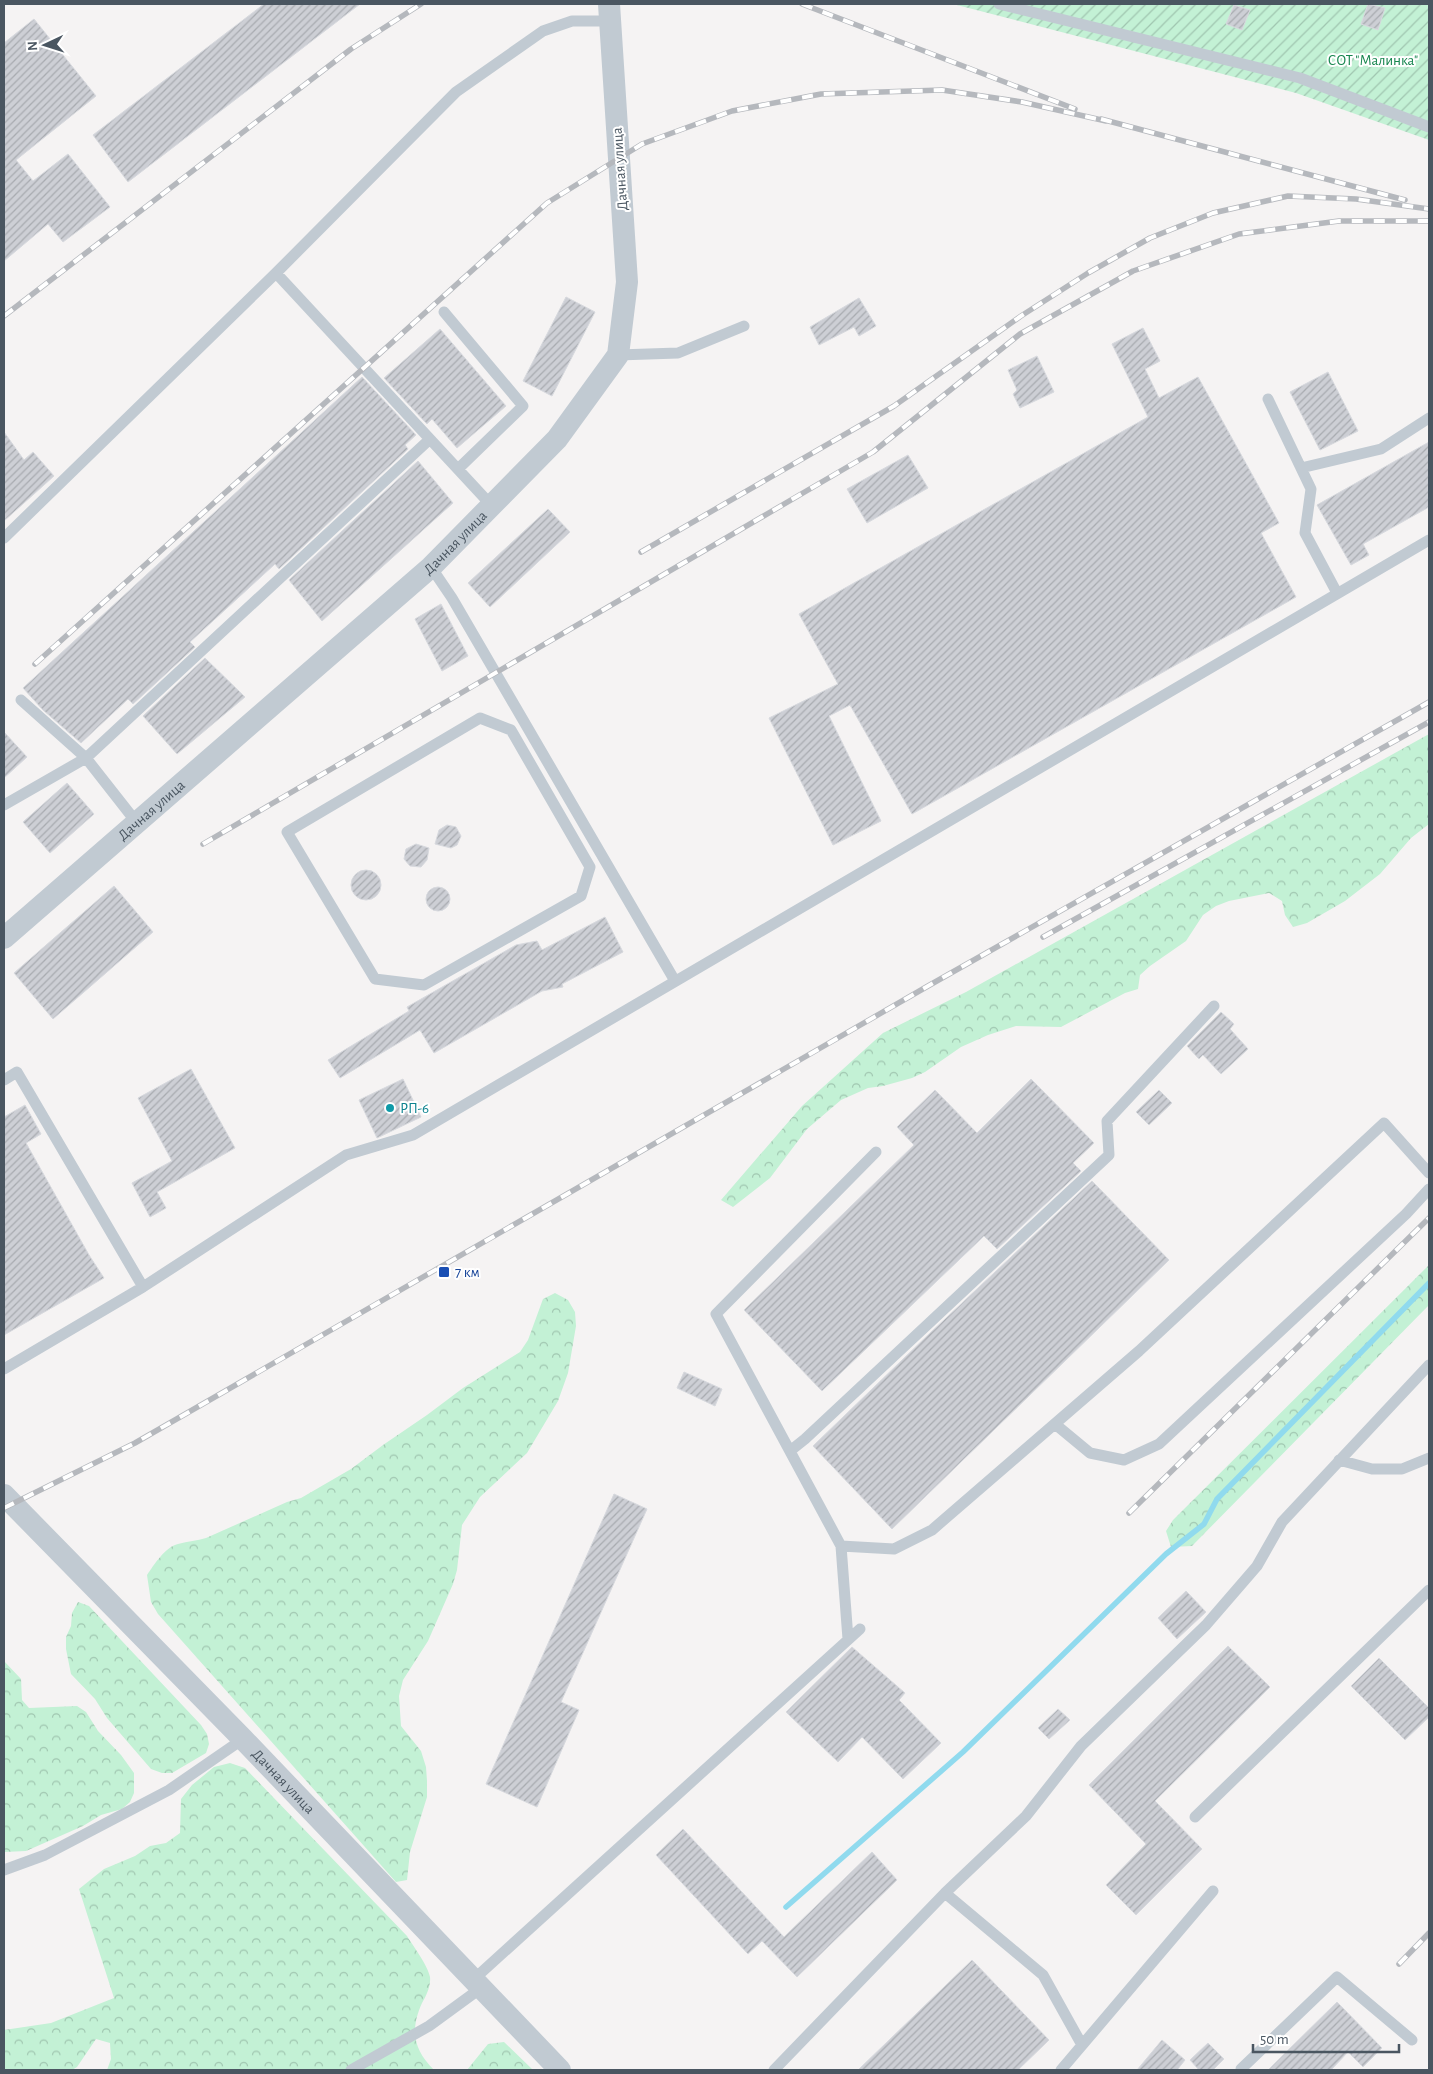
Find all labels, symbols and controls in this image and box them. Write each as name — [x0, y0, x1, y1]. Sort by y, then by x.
north arrow — [20, 20, 70, 70]
text: N — [26, 40, 40, 51]
park label: СОТ "Малинка" — [1328, 53, 1418, 68]
street label: Дачная улица — [610, 127, 630, 211]
street label: Дачная улица — [421, 507, 490, 577]
street label: Дачная улица — [115, 777, 188, 843]
place label: РП-6 — [400, 1101, 429, 1116]
marker: РП-6 — [384, 1102, 396, 1114]
marker: 7 км — [437, 1265, 451, 1279]
place label: 7 км — [455, 1265, 480, 1280]
street label: Дачная улица — [249, 1746, 318, 1817]
scale bar — [1253, 2022, 1399, 2054]
text: 50 m — [1260, 2032, 1289, 2047]

